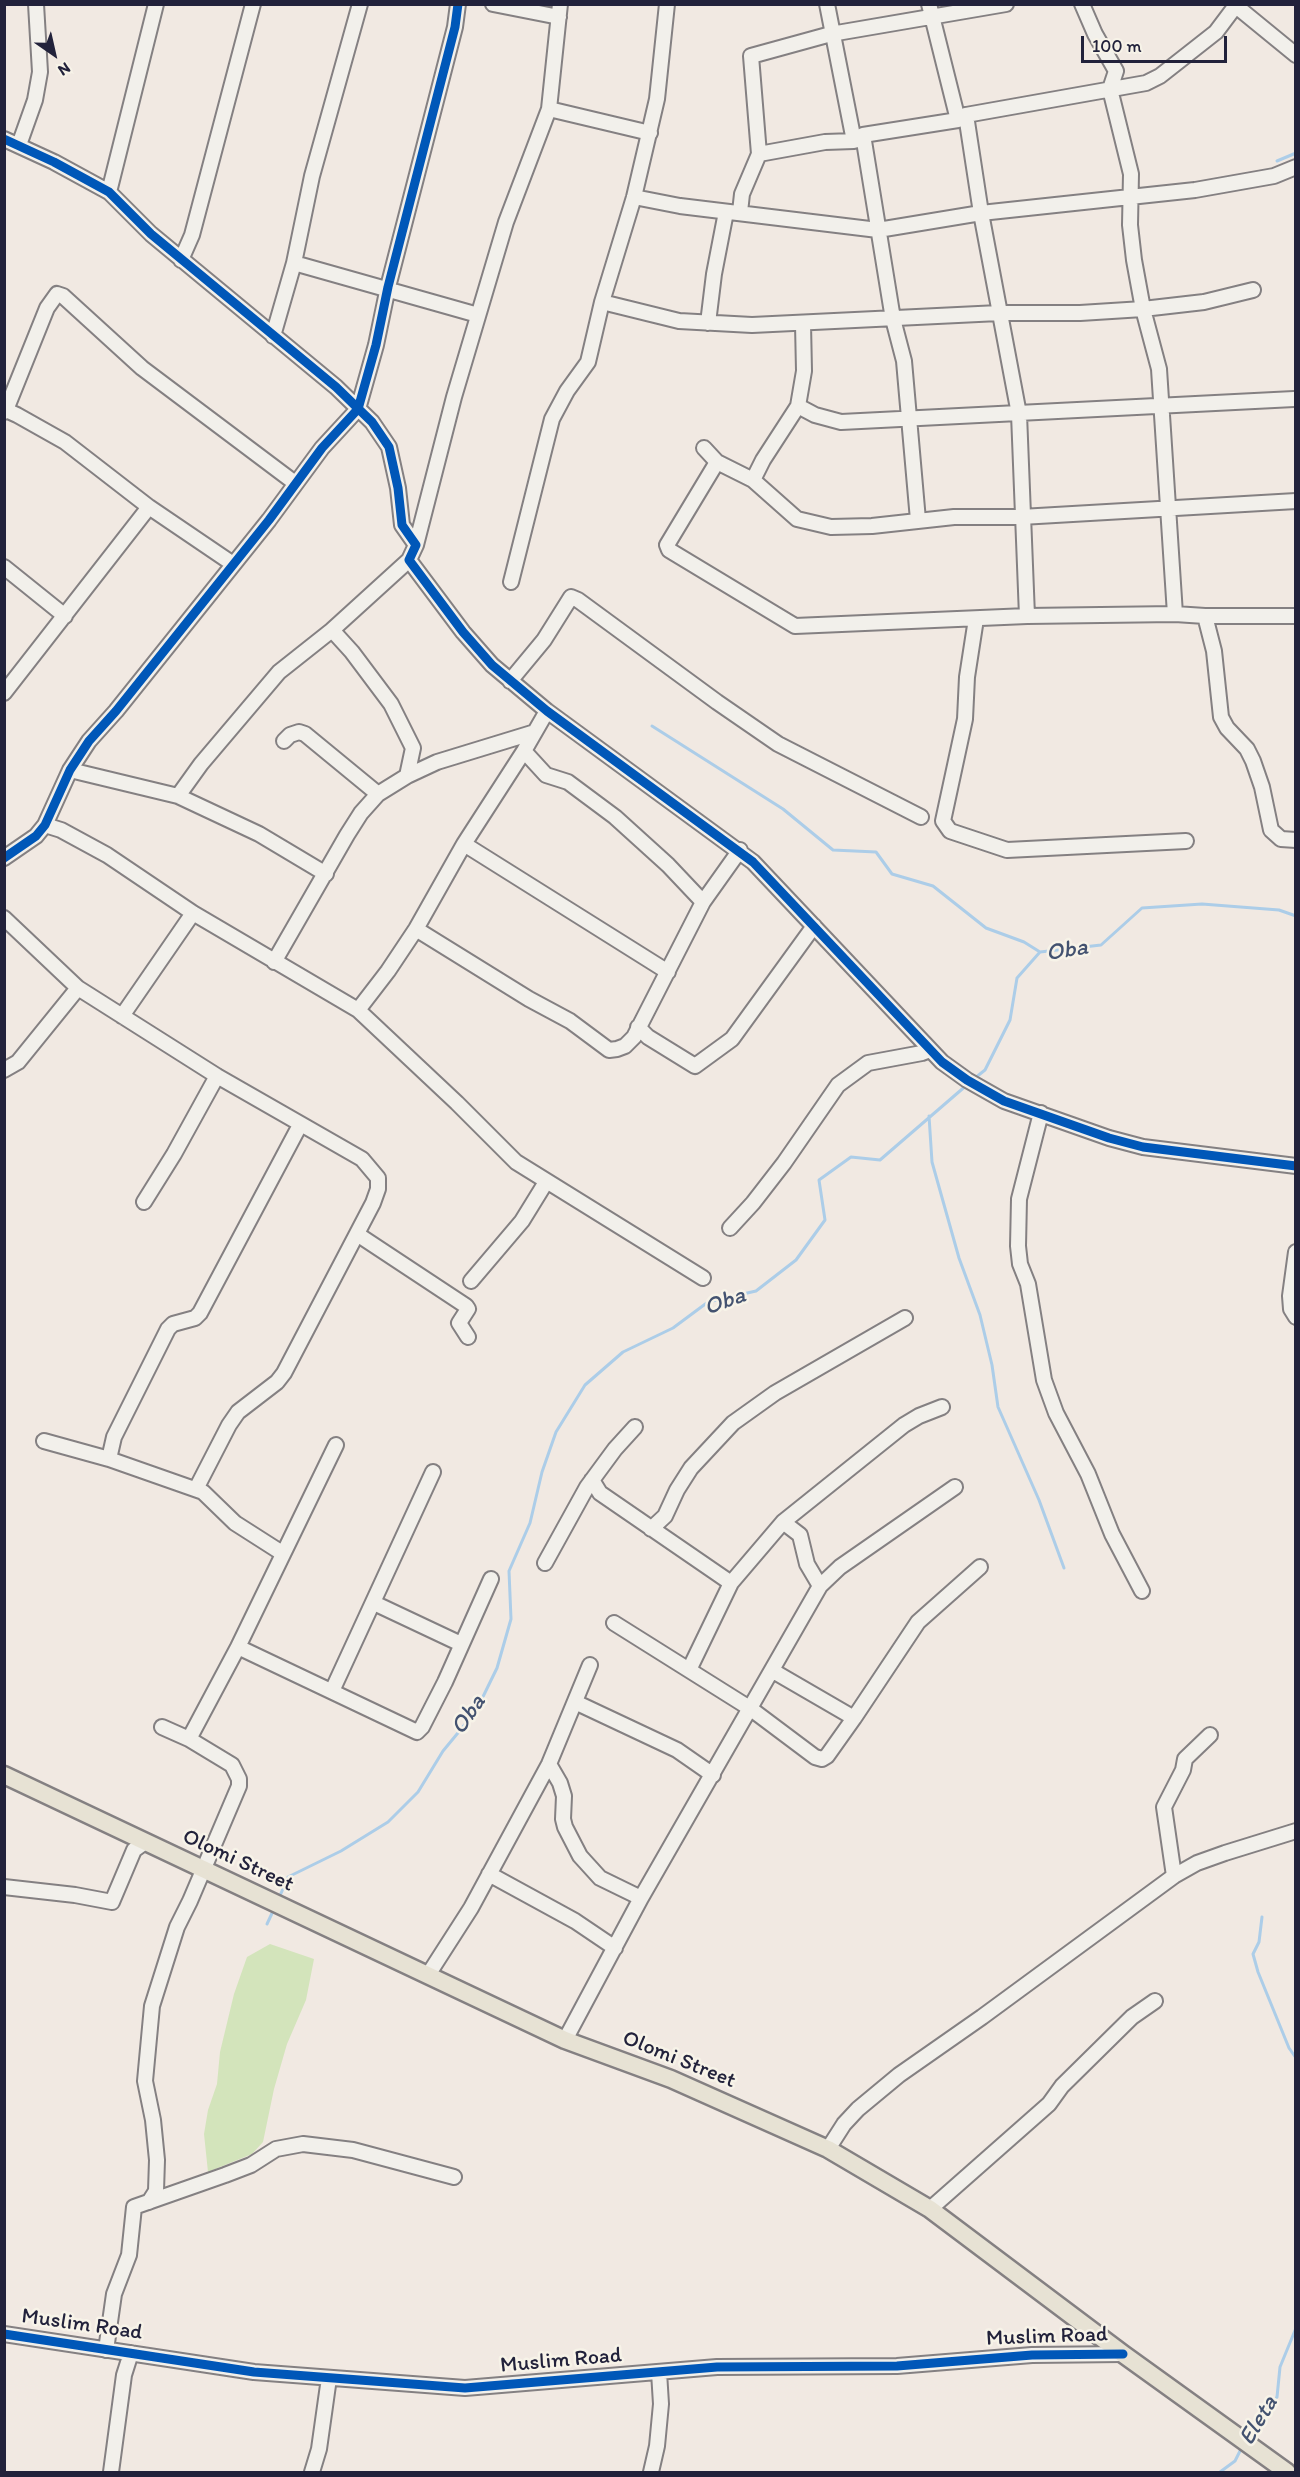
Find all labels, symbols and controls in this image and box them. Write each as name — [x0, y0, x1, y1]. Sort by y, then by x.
north arrow — [24, 24, 84, 84]
scale bar — [1084, 24, 1230, 62]
text: 100 m — [1092, 35, 1142, 57]
text: N — [55, 58, 74, 80]
water label: Oba — [1044, 933, 1090, 969]
water label: Oba — [700, 1281, 750, 1323]
water label: Oba — [445, 1689, 493, 1741]
street label: Olomi Street — [178, 1824, 298, 1898]
street label: Olomi Street — [618, 2025, 740, 2095]
street label: Muslim Road — [20, 2303, 144, 2347]
street label: Muslim Road — [986, 2322, 1108, 2352]
street label: Muslim Road — [499, 2343, 623, 2379]
water label: Eleta — [1233, 2391, 1285, 2451]

